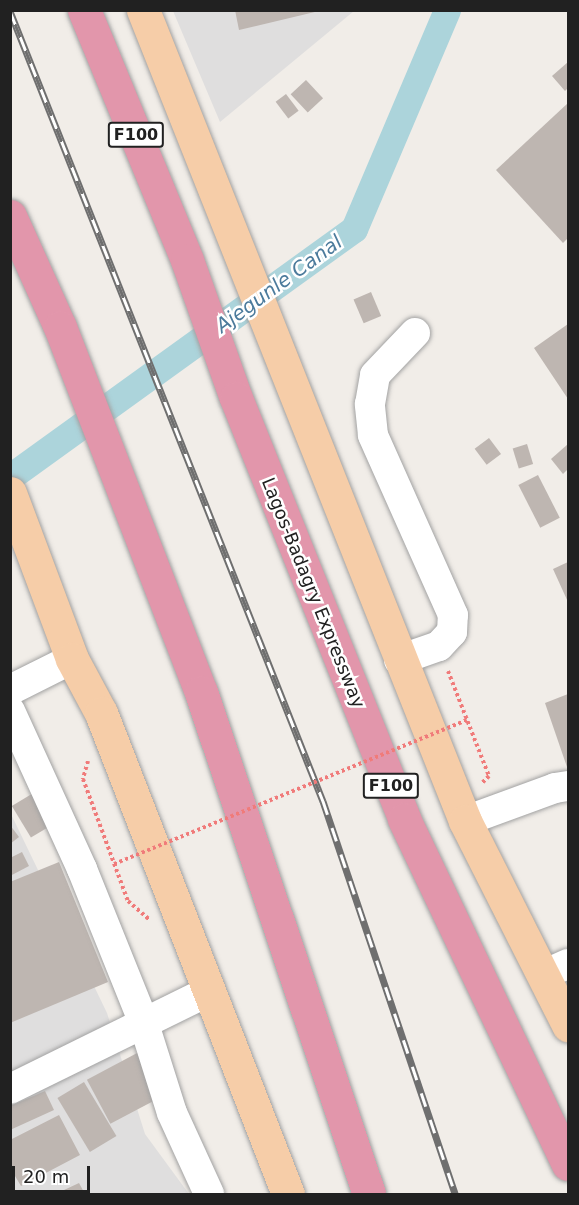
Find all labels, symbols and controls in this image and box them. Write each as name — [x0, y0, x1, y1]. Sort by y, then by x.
road number: F100 — [108, 122, 164, 148]
water label: Ajegunle Canal — [211, 230, 347, 338]
street label: Lagos-Badagry Expressway — [257, 475, 369, 711]
road number: F100 — [362, 773, 420, 799]
scale bar — [15, 1154, 93, 1192]
text: 20 m — [23, 1166, 69, 1187]

